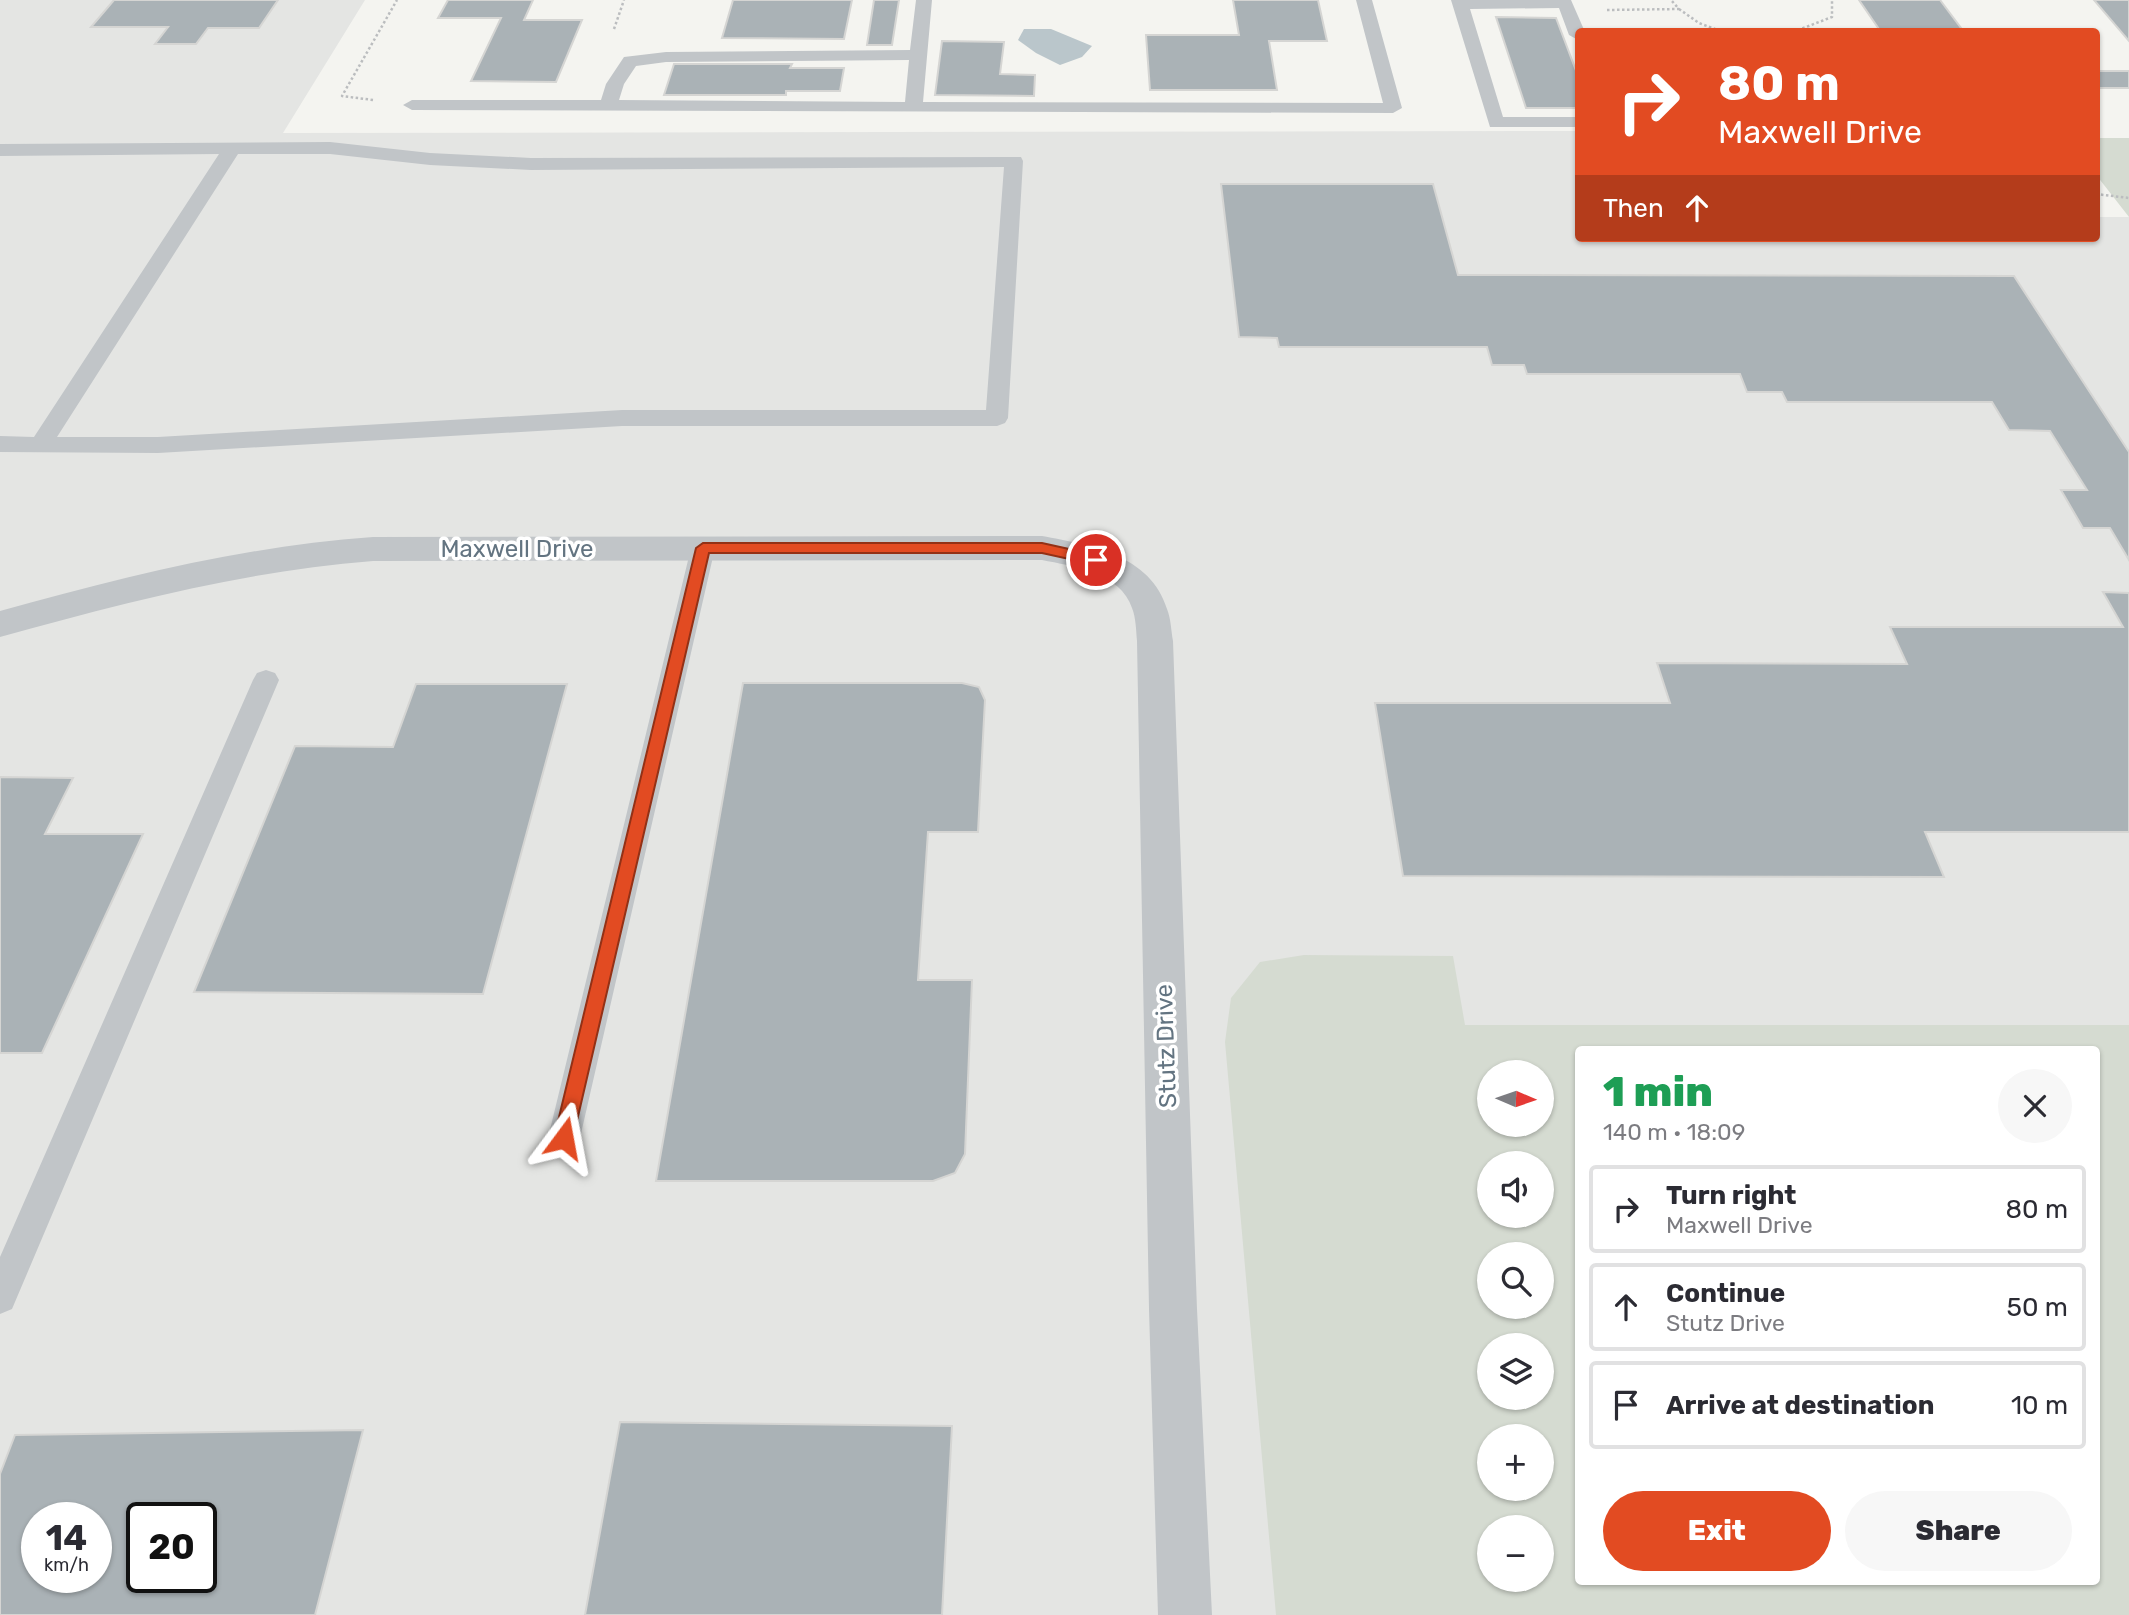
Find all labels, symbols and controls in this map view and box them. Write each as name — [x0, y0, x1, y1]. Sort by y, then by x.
text: 80 m — [1718, 54, 1840, 112]
icon: right — [1603, 56, 1694, 147]
text: Maxwell Drive — [1718, 113, 1922, 151]
icon: ahead — [1678, 189, 1716, 227]
text: Then — [1603, 193, 1664, 224]
pin — [1066, 530, 1126, 590]
street label: Maxwell Drive — [441, 535, 593, 563]
icon: arrive — [1077, 541, 1115, 579]
street label: Stutz Drive — [1150, 984, 1182, 1108]
north arrow — [1477, 1060, 1554, 1138]
map controls — [1477, 1060, 1554, 1592]
text: 1 min — [1603, 1067, 1713, 1117]
button: close — [1998, 1069, 2072, 1143]
position arrow — [527, 1101, 601, 1175]
text: 140 m · 18:09 — [1603, 1118, 1745, 1146]
button: sound — [1477, 1151, 1554, 1228]
text: Turn right — [1666, 1180, 1796, 1211]
icon: right — [1607, 1190, 1645, 1228]
text: 80 m — [2005, 1194, 2068, 1225]
text: Maxwell Drive — [1666, 1211, 1813, 1239]
button: search — [1477, 1242, 1554, 1319]
text: Continue — [1666, 1278, 1785, 1309]
icon: ahead — [1607, 1288, 1645, 1326]
text: 50 m — [2007, 1292, 2068, 1323]
text: Stutz Drive — [1666, 1309, 1785, 1337]
button: layers — [1477, 1333, 1554, 1410]
icon: arrive — [1607, 1386, 1645, 1424]
text: Arrive at destination — [1666, 1390, 1934, 1421]
text: 10 m — [2011, 1390, 2068, 1421]
button: + — [1477, 1424, 1554, 1501]
button: Exit — [1603, 1491, 1831, 1571]
button: Share — [1845, 1491, 2072, 1571]
speed limit sign: 20 — [126, 1502, 217, 1593]
button: − — [1477, 1515, 1554, 1592]
text: 14 — [46, 1517, 87, 1559]
text: km/h — [44, 1554, 89, 1576]

